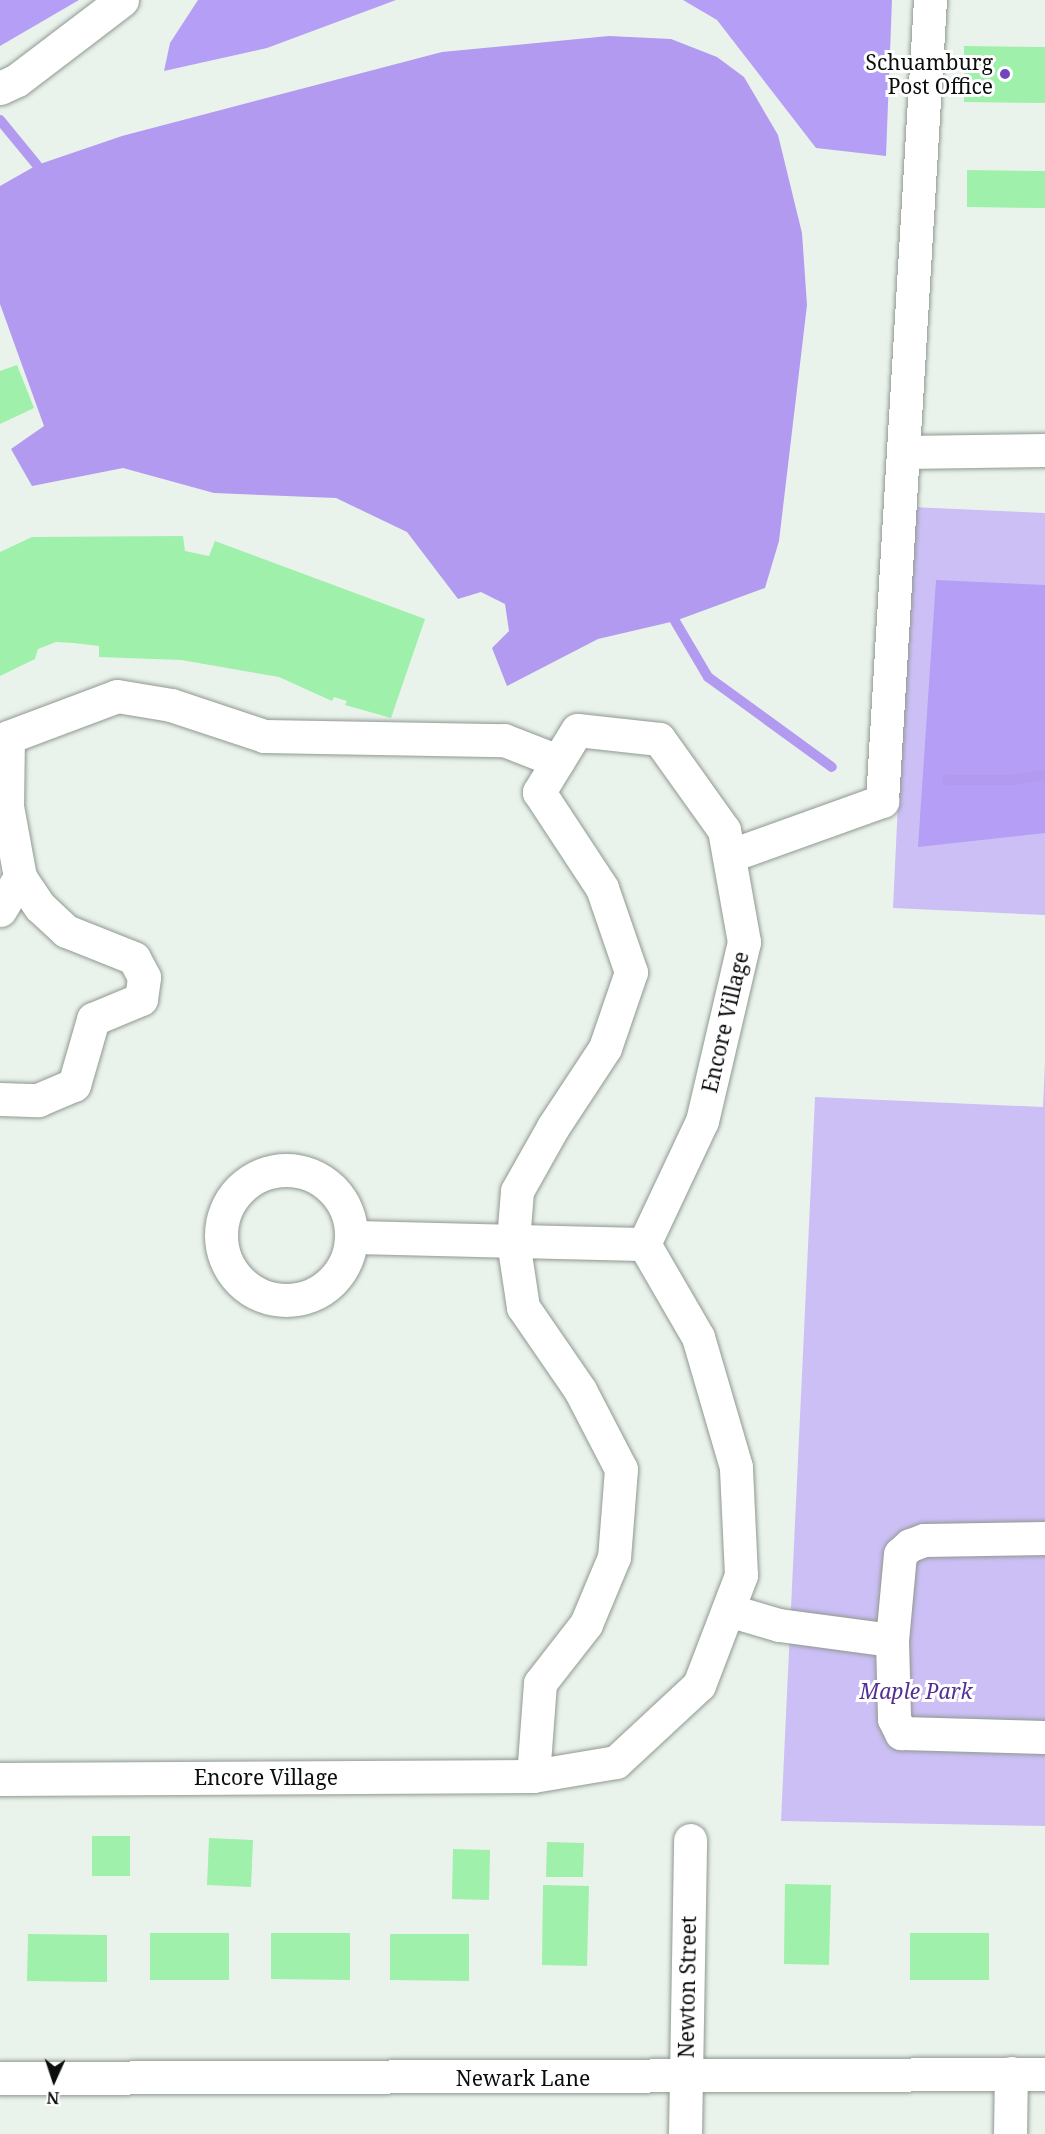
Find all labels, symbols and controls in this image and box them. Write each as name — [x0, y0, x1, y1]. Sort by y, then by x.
place label: Schuamburg Post Office — [865, 49, 993, 99]
marker: Schuamburg Post Office — [998, 67, 1012, 81]
street label: Encore Village — [697, 949, 753, 1095]
park label: Maple Park — [859, 1678, 973, 1704]
street label: Encore Village — [194, 1764, 338, 1790]
street label: Newton Street — [673, 1916, 701, 2058]
north arrow — [24, 2050, 84, 2110]
street label: Newark Lane — [456, 2065, 590, 2091]
text: N — [46, 2087, 60, 2109]

